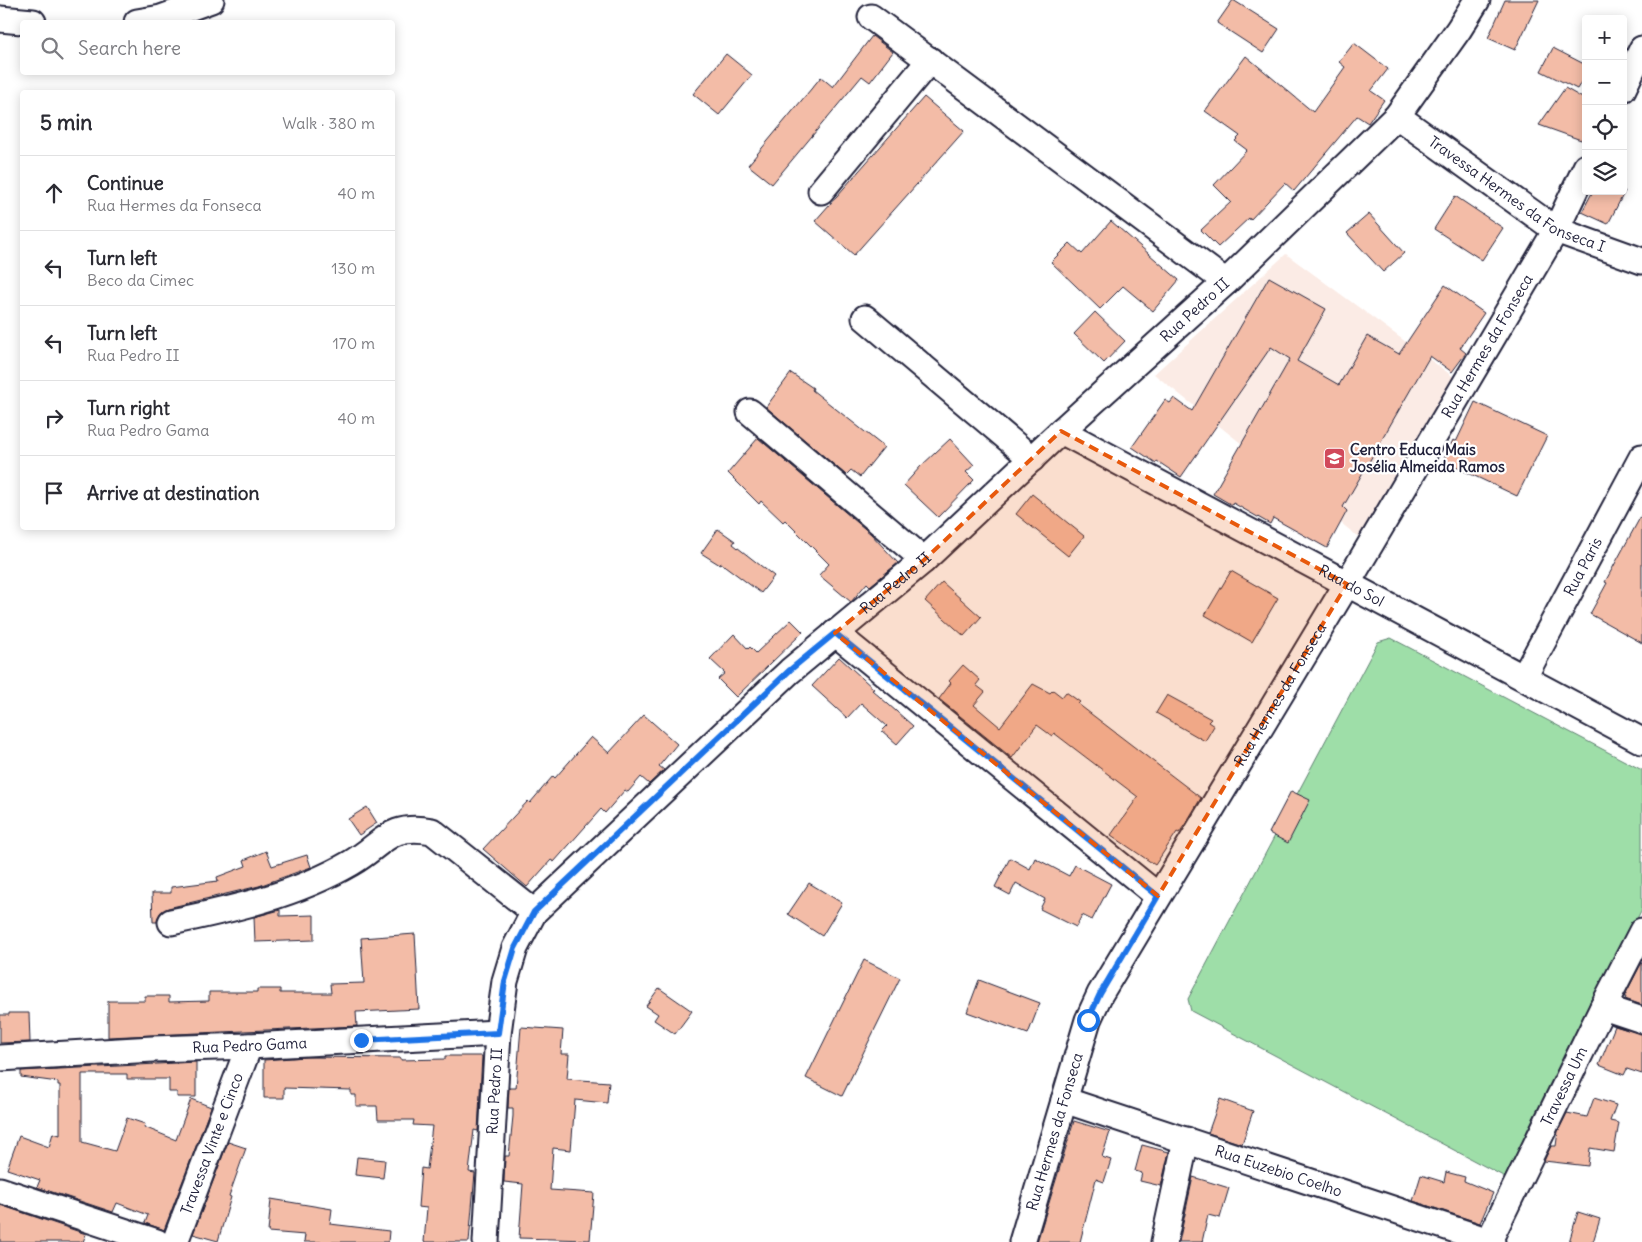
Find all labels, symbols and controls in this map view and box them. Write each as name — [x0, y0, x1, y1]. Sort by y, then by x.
map controls — [1582, 15, 1627, 195]
button: + — [1582, 15, 1627, 60]
search box — [20, 20, 395, 75]
icon: search — [38, 34, 66, 62]
text: Search here — [78, 36, 181, 60]
button: − — [1582, 60, 1627, 105]
button: locate — [1582, 105, 1627, 150]
text: 5 min — [40, 109, 92, 136]
text: Walk · 380 m — [282, 113, 375, 133]
street label: Travessa Hermes da Fonseca I — [1425, 132, 1608, 256]
button: layers — [1582, 150, 1627, 195]
text: Continue — [87, 171, 164, 195]
icon: ahead — [40, 179, 68, 207]
text: 40 m — [337, 183, 375, 203]
text: Rua Hermes da Fonseca — [87, 195, 262, 215]
text: Turn left — [87, 246, 157, 270]
icon: left — [40, 254, 68, 282]
text: 130 m — [331, 258, 375, 278]
text: Beco da Cimec — [87, 270, 194, 290]
street label: Rua Hermes da Fonseca — [1437, 270, 1537, 421]
street label: Rua Pedro II — [1156, 274, 1233, 346]
text: Turn left — [87, 321, 157, 345]
icon: left — [40, 329, 68, 357]
text: 170 m — [332, 333, 375, 353]
text: Rua Pedro II — [87, 345, 179, 365]
text: Turn right — [87, 396, 170, 420]
icon: right — [40, 404, 68, 432]
text: 40 m — [337, 408, 375, 428]
text: Rua Pedro Gama — [87, 420, 209, 440]
place label: Centro Educa Mais Josélia Almeida Ramos — [1350, 440, 1505, 476]
school or university icon: Centro Educa Mais Josélia Almeida Ramos — [1322, 447, 1346, 471]
icon: arrive — [40, 479, 68, 507]
text: Arrive at destination — [87, 481, 260, 505]
street label: Rua Paris — [1559, 534, 1606, 599]
street label: Rua Pedro II — [856, 548, 935, 618]
street label: Rua do Sol — [1316, 560, 1387, 611]
street label: Rua Hermes da Fonseca — [1230, 619, 1331, 769]
route start — [1077, 1009, 1100, 1032]
route end — [350, 1029, 373, 1052]
street label: Rua Pedro Gama — [192, 1033, 308, 1057]
street label: Travessa Um — [1537, 1043, 1591, 1129]
street label: Rua Pedro II — [482, 1047, 506, 1135]
street label: Rua Hermes da Fonseca — [1022, 1050, 1087, 1213]
street label: Travessa Vinte e Cinco — [176, 1070, 247, 1217]
street label: Rua Euzebio Coelho — [1213, 1141, 1345, 1201]

